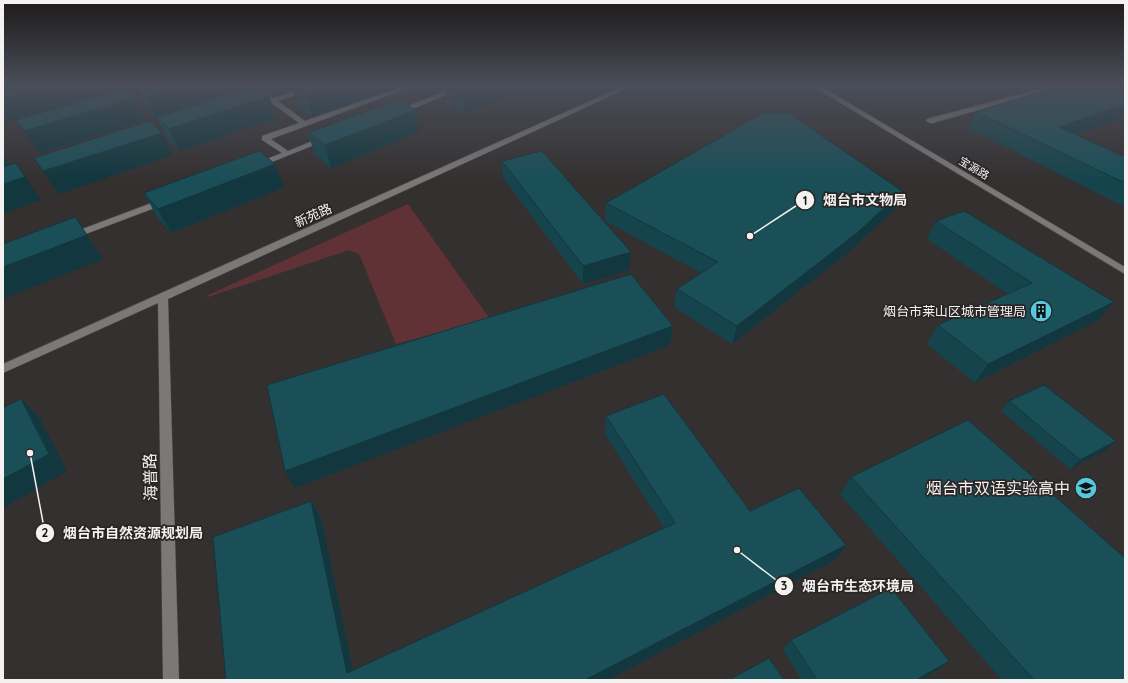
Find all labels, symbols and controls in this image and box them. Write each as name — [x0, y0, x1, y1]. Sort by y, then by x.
street label: 宝源路 — [956, 154, 992, 182]
callout: 烟台市文物局 — [795, 187, 915, 213]
text: 烟台市文物局 — [823, 191, 907, 209]
text: 1 — [803, 193, 807, 208]
street label: 新苑路 — [292, 200, 334, 230]
building icon: 烟台市莱山区城市管理局 — [1028, 298, 1054, 324]
place label: 烟台市莱山区城市管理局 — [883, 303, 1026, 319]
street label: 海普路 — [140, 453, 160, 501]
school or university icon: 烟台市双语实验高中 — [1073, 475, 1099, 501]
place label: 烟台市双语实验高中 — [926, 478, 1070, 498]
callout: 烟台市自然资源规划局 — [35, 520, 211, 546]
text: 烟台市自然资源规划局 — [63, 524, 203, 542]
text: 2 — [42, 525, 49, 540]
callout: 烟台市生态环境局 — [774, 573, 922, 599]
text: 烟台市生态环境局 — [802, 577, 914, 595]
text: 3 — [781, 578, 787, 593]

